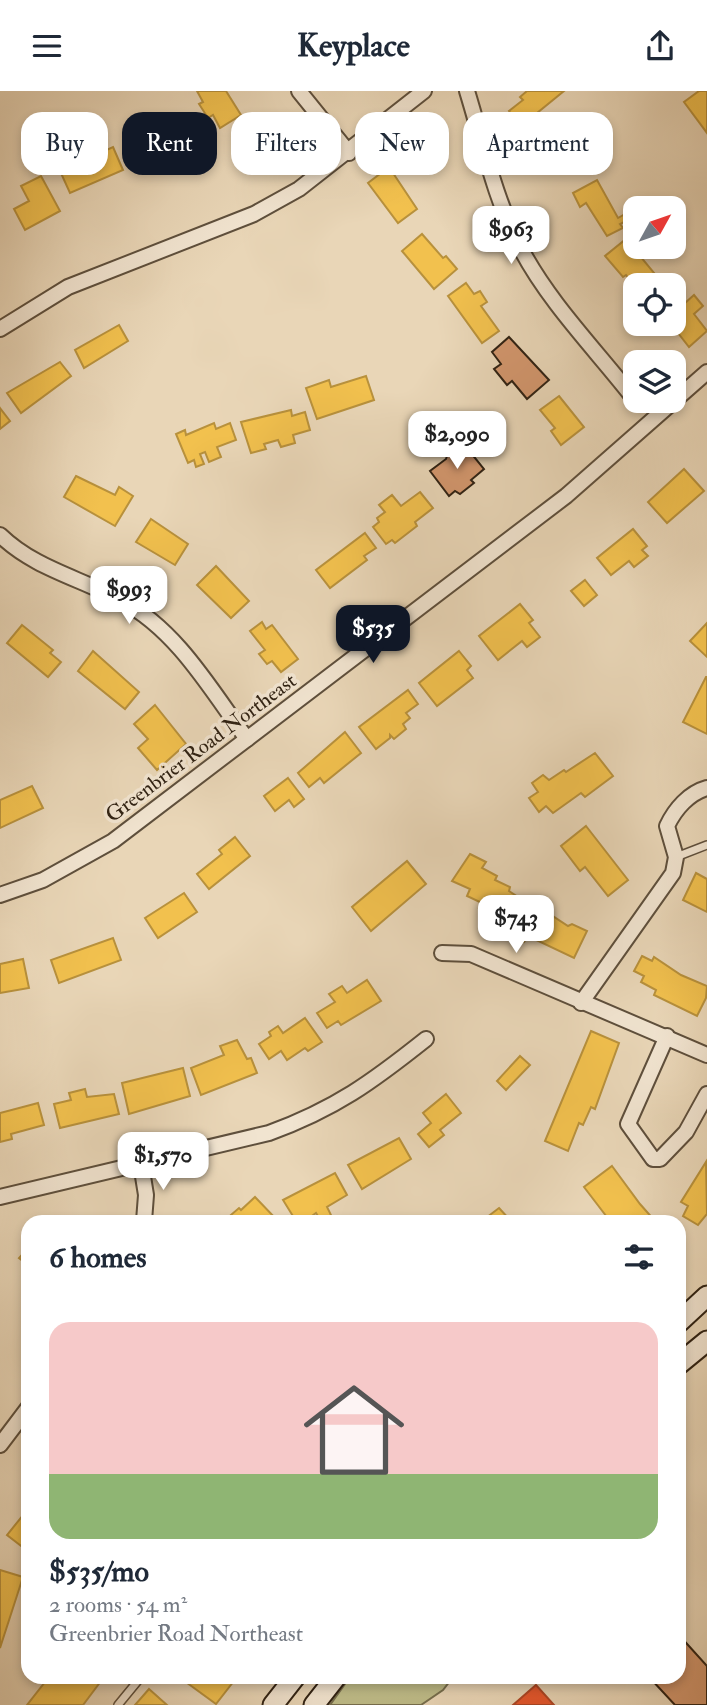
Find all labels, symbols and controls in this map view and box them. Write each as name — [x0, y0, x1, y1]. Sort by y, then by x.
text: Keyplace — [297, 26, 410, 66]
icon: menu — [28, 27, 66, 65]
icon: share — [641, 27, 679, 65]
chip: Buy — [21, 112, 108, 175]
chip: Rent — [122, 112, 217, 175]
chip: Filters — [231, 112, 341, 175]
chip: New — [355, 112, 449, 175]
chip: Apartment — [463, 112, 613, 175]
north arrow — [623, 196, 686, 259]
map controls — [623, 196, 686, 413]
pin: $963 — [470, 207, 552, 266]
text: $963 — [488, 214, 534, 243]
button: locate — [623, 273, 686, 336]
button: layers — [623, 350, 686, 413]
pin: $2,090 — [400, 411, 514, 471]
text: $2,090 — [424, 419, 490, 448]
pin: $993 — [88, 567, 170, 626]
text: $993 — [106, 574, 152, 603]
pin: $535 — [332, 605, 414, 665]
text: $535 — [352, 613, 394, 642]
street label: Greenbrier Road Northeast — [100, 667, 302, 829]
pin: $743 — [475, 895, 557, 955]
text: $743 — [494, 903, 538, 932]
pin: $1,570 — [106, 1133, 220, 1192]
text: $1,570 — [134, 1140, 192, 1169]
icon: filters — [620, 1238, 658, 1276]
text: 6 homes — [49, 1239, 147, 1276]
icon: home — [291, 1367, 417, 1493]
text: $535/mo — [49, 1553, 149, 1590]
text: 2 rooms · 54 m² — [49, 1590, 187, 1619]
text: Greenbrier Road Northeast — [49, 1619, 303, 1648]

